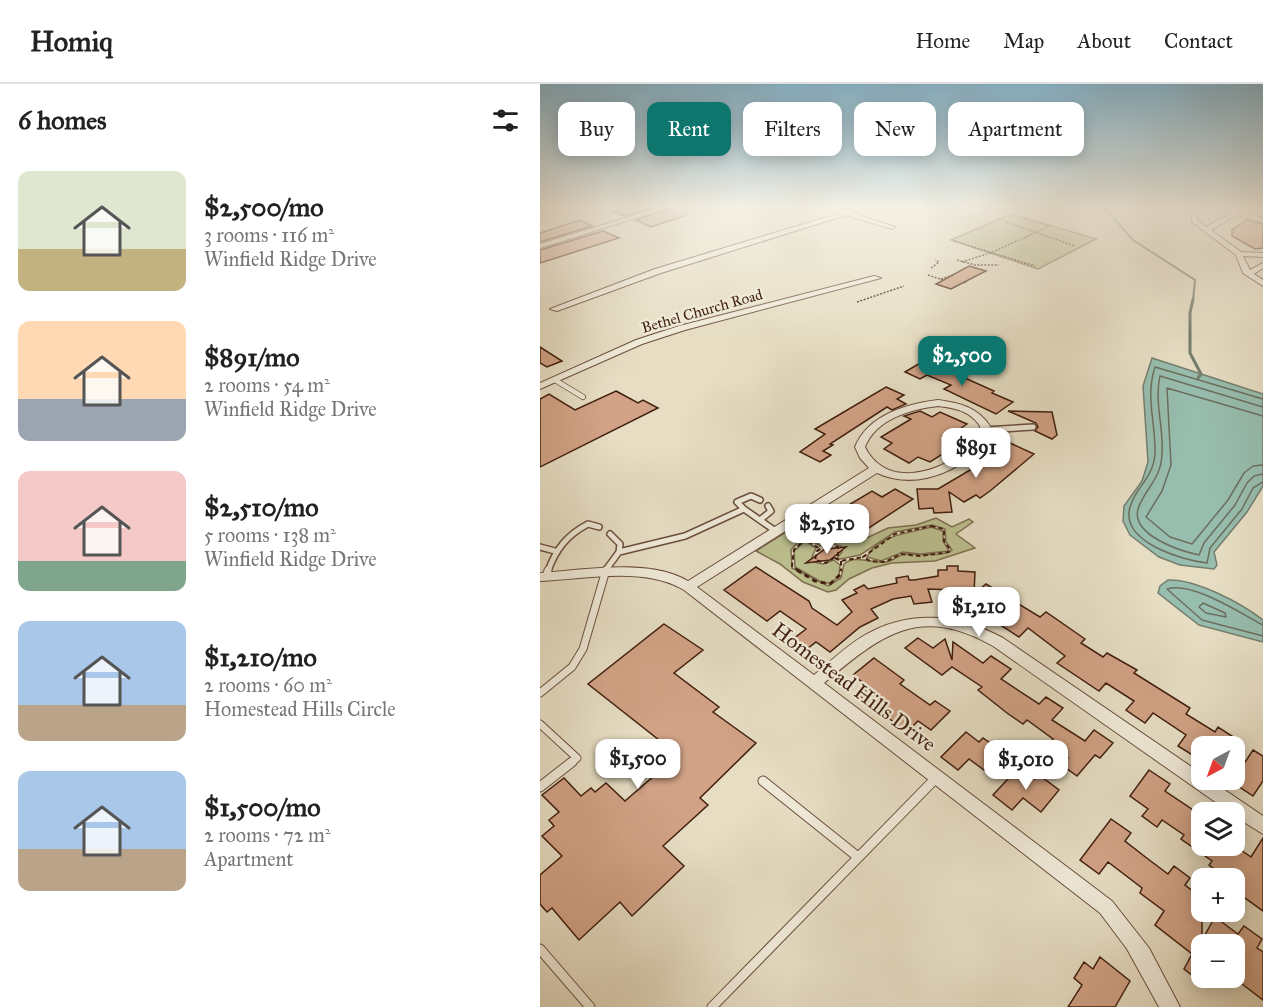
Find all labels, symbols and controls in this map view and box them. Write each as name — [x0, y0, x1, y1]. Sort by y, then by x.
text: Homiq — [30, 24, 113, 59]
text: Home — [915, 28, 970, 54]
text: Map — [1003, 28, 1044, 54]
text: About — [1077, 28, 1131, 54]
text: Contact — [1164, 28, 1233, 54]
chip: Buy — [558, 102, 635, 156]
chip: Rent — [647, 102, 731, 156]
chip: Filters — [743, 102, 842, 156]
chip: New — [854, 102, 936, 156]
chip: Apartment — [948, 102, 1084, 156]
text: 6 homes — [18, 104, 107, 136]
icon: filters — [489, 104, 522, 137]
text: $2,500/mo — [204, 191, 324, 223]
icon: home — [66, 195, 138, 267]
text: 3 rooms · 116 m² — [204, 223, 334, 247]
text: Winfield Ridge Drive — [204, 247, 377, 271]
street label: Bethel Church Road — [639, 285, 765, 337]
pin: $2,500 — [913, 336, 1011, 387]
text: $891/mo — [204, 341, 300, 373]
text: $2,500 — [932, 343, 992, 367]
icon: home — [66, 345, 138, 417]
text: 2 rooms · 54 m² — [204, 373, 330, 397]
text: Winfield Ridge Drive — [204, 397, 377, 421]
pin: $891 — [940, 428, 1012, 479]
text: $891 — [955, 435, 997, 459]
text: $2,510/mo — [204, 491, 319, 523]
icon: home — [66, 495, 138, 567]
pin: $2,510 — [778, 504, 876, 555]
text: $2,510 — [799, 511, 855, 535]
text: 5 rooms · 138 m² — [204, 523, 336, 547]
text: Winfield Ridge Drive — [204, 547, 377, 571]
pin: $1,210 — [930, 587, 1028, 638]
text: $1,210 — [952, 594, 1006, 618]
street label: Homestead Hills Drive — [767, 617, 941, 757]
text: $1,210/mo — [204, 641, 317, 673]
icon: home — [66, 645, 138, 717]
text: 2 rooms · 60 m² — [204, 673, 332, 697]
text: Homestead Hills Circle — [204, 697, 396, 721]
north arrow — [1191, 736, 1245, 790]
map controls — [1191, 736, 1245, 988]
pin: $1,500 — [589, 739, 687, 790]
pin: $1,010 — [977, 740, 1075, 791]
text: $1,500 — [609, 746, 667, 770]
text: $1,010 — [998, 747, 1054, 771]
text: $1,500/mo — [204, 791, 321, 823]
icon: home — [66, 795, 138, 867]
button: layers — [1191, 802, 1245, 856]
text: 2 rooms · 72 m² — [204, 823, 331, 847]
text: Apartment — [204, 847, 293, 871]
button: + — [1191, 868, 1245, 922]
button: − — [1191, 934, 1245, 988]

